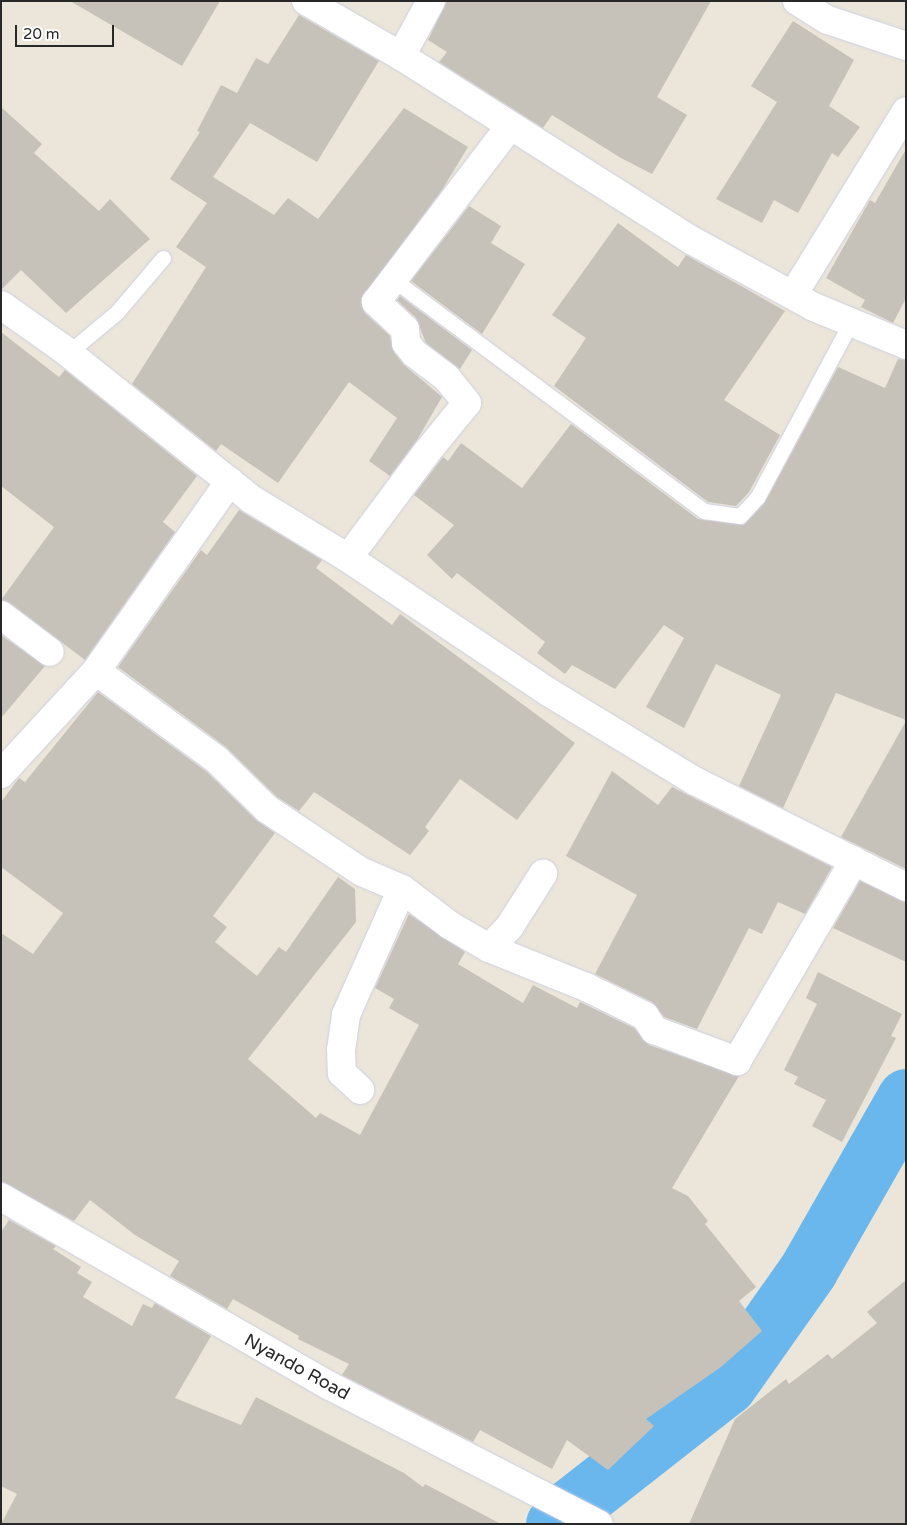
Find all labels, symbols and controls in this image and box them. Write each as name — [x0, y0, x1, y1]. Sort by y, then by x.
scale bar — [18, 15, 116, 47]
text: 20 m — [23, 25, 60, 43]
street label: Nyando Road — [241, 1329, 353, 1405]

